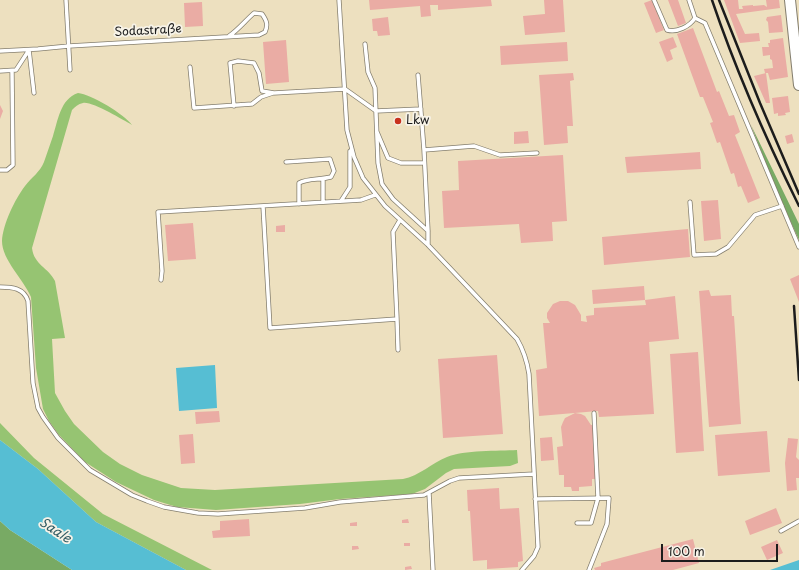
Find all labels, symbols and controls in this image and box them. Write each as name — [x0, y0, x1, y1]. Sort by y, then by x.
street label: Sodastraße — [114, 22, 182, 40]
place label: Lkw — [406, 114, 429, 128]
marker: Lkw — [393, 116, 403, 126]
water label: Saale — [36, 515, 74, 547]
scale bar — [663, 536, 780, 562]
text: 100 m — [668, 542, 705, 560]

